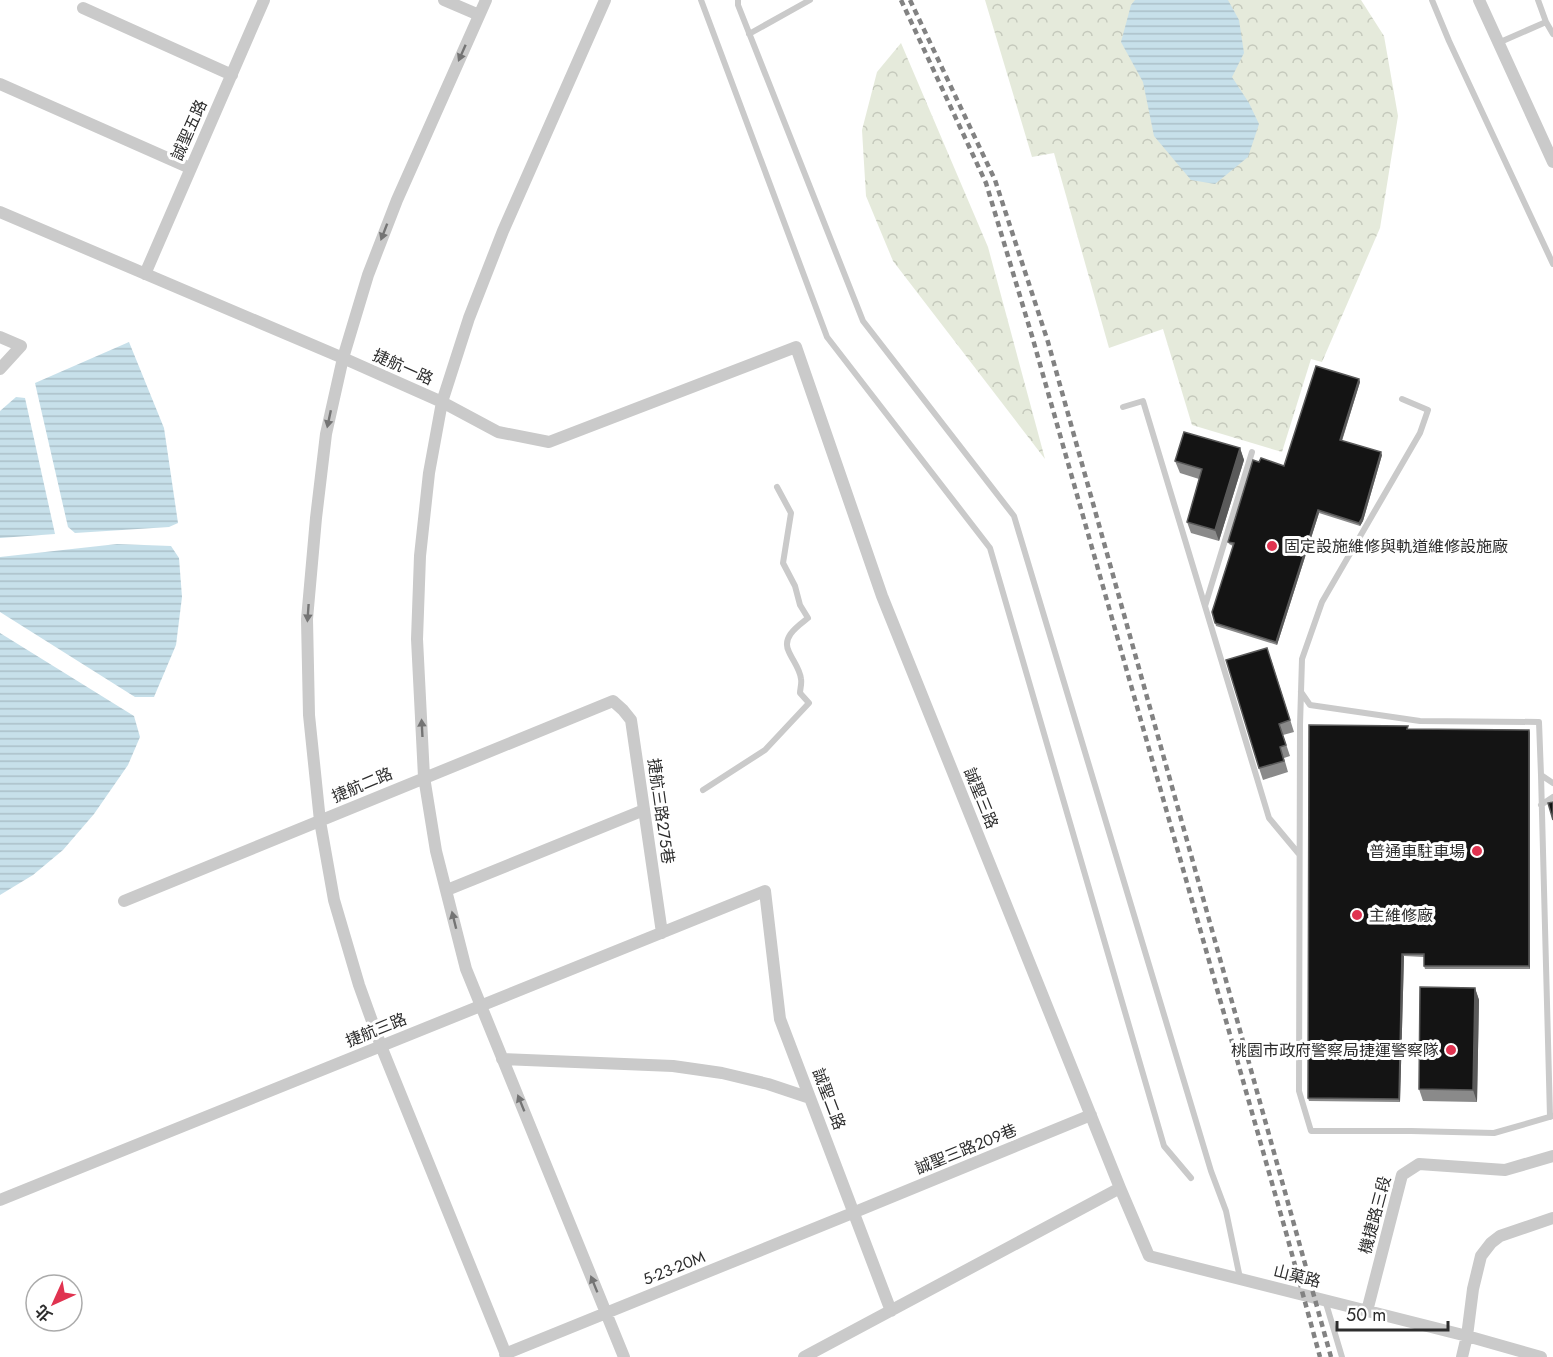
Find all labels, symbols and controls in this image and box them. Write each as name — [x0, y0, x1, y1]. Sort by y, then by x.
one-way arrow — [457, 45, 467, 63]
street label: 誠聖五路 — [165, 96, 213, 164]
one-way arrow — [379, 223, 389, 241]
street label: 捷航一路 — [369, 343, 437, 391]
one-way arrow — [324, 410, 334, 428]
place label: 固定設施維修與軌道維修設施廠 — [1284, 535, 1508, 558]
marker: 固定設施維修與軌道維修設施廠 — [1265, 539, 1279, 553]
one-way arrow — [304, 603, 313, 622]
one-way arrow — [417, 719, 426, 738]
street label: 捷航三路275巷 — [642, 757, 680, 865]
street label: 捷航二路 — [328, 762, 396, 808]
street label: 誠聖三路 — [958, 764, 1004, 832]
place label: 普通車駐車場 — [1369, 840, 1465, 863]
marker: 普通車駐車場 — [1470, 844, 1484, 858]
place label: 主維修廠 — [1369, 904, 1433, 927]
marker: 主維修廠 — [1350, 908, 1364, 922]
one-way arrow — [449, 911, 459, 929]
street label: 捷航三路 — [342, 1007, 410, 1053]
place label: 桃園市政府警察局捷運警察隊 — [1231, 1039, 1439, 1062]
marker: 桃園市政府警察局捷運警察隊 — [1444, 1043, 1458, 1057]
street label: 誠聖二路 — [807, 1065, 851, 1133]
one-way arrow — [515, 1094, 525, 1112]
street label: 誠聖三路209巷 — [912, 1118, 1020, 1180]
street label: 機捷路三段 — [1354, 1173, 1396, 1257]
street label: 5-23-20M — [639, 1245, 709, 1291]
street label: 山菓路 — [1271, 1259, 1323, 1293]
north arrow — [24, 1273, 84, 1333]
one-way arrow — [589, 1274, 599, 1292]
scale bar — [1337, 1294, 1448, 1332]
text: 北 — [30, 1299, 58, 1327]
text: 50 m — [1346, 1302, 1386, 1328]

